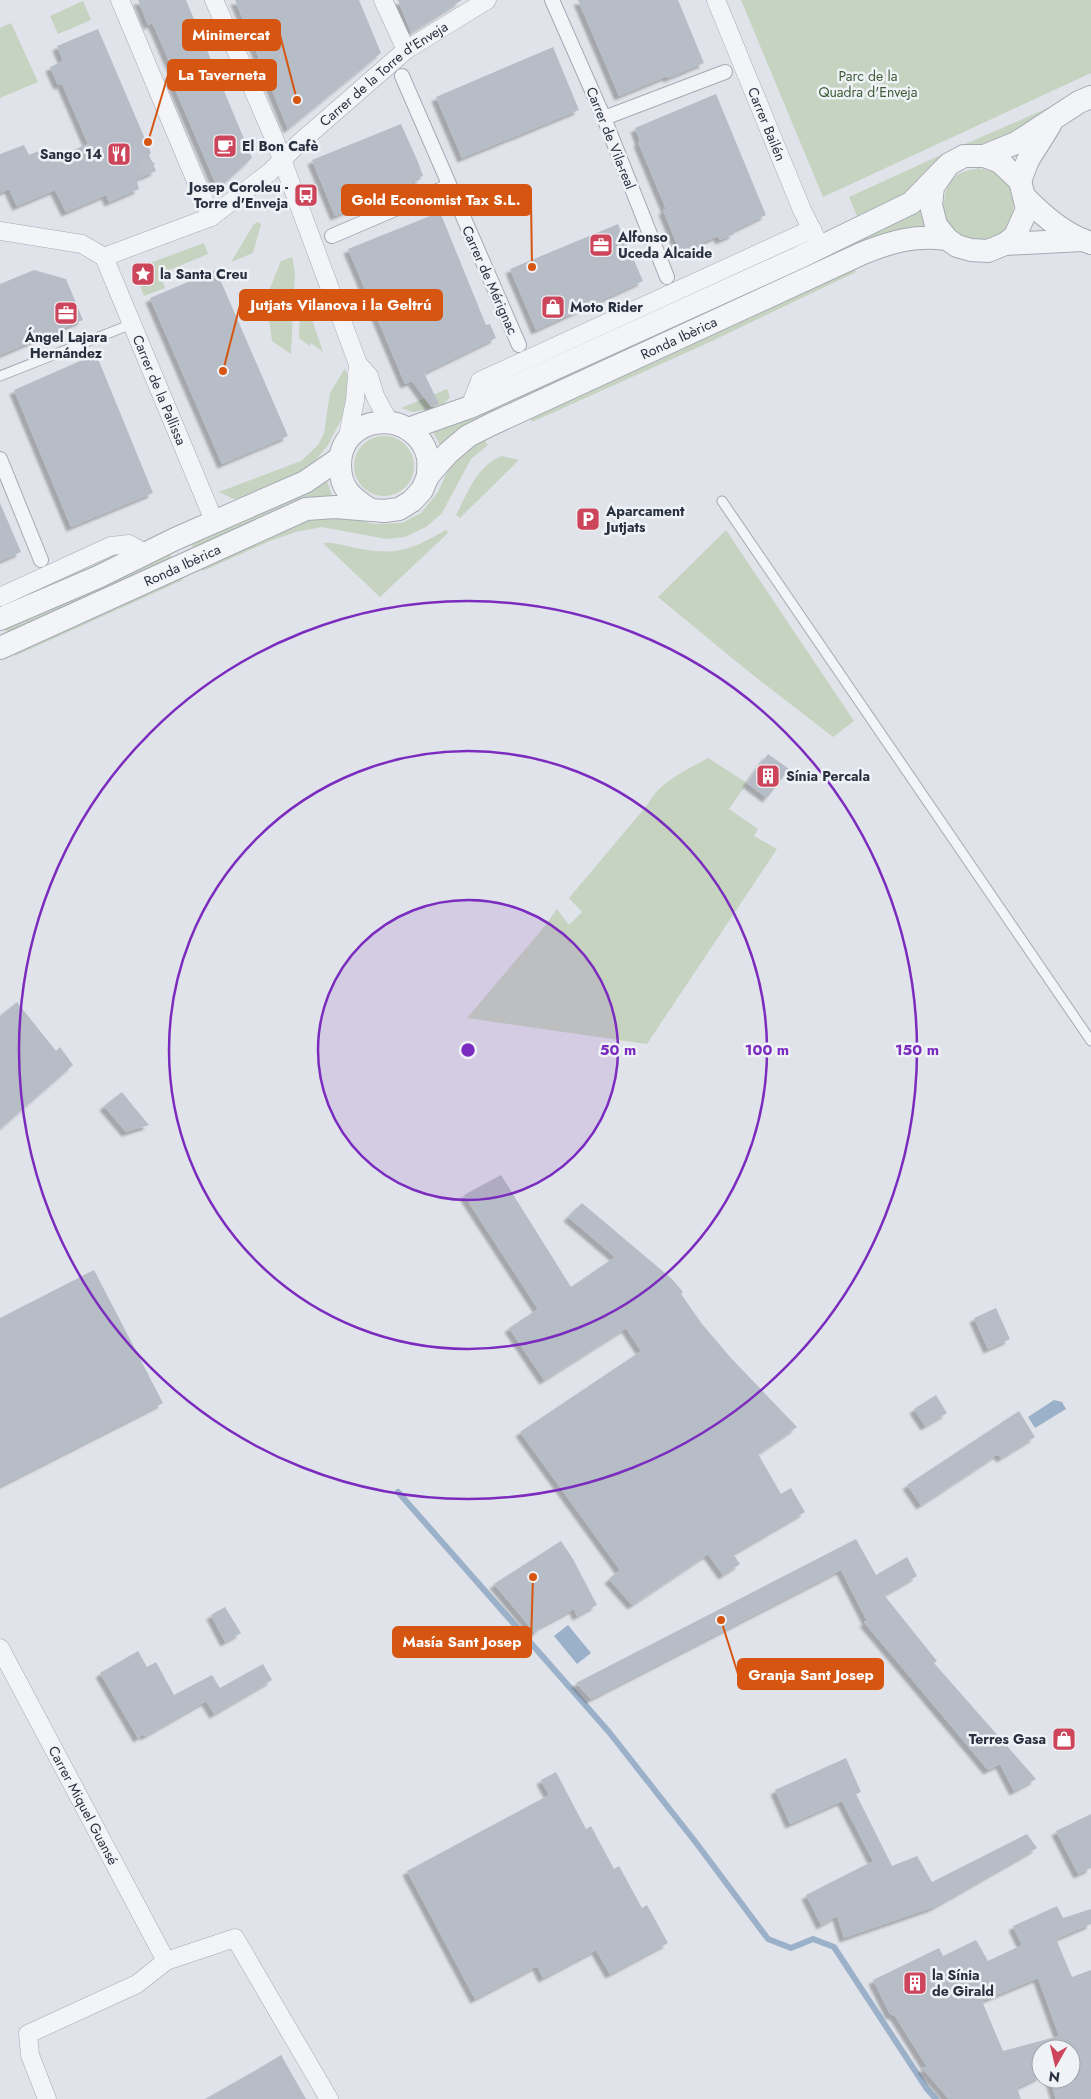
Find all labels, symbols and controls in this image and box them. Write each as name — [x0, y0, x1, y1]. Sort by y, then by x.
street label: Carrer de la Torre d'Enveja — [315, 17, 452, 131]
callout: Minimercat — [183, 20, 280, 50]
text: Minimercat — [192, 24, 270, 46]
callout: La Taverneta — [168, 60, 276, 90]
text: La Taverneta — [178, 64, 266, 86]
park label: Parc de la Quadra d'Enveja — [818, 66, 918, 102]
street label: Carrer de Vila-real — [581, 84, 641, 192]
street label: Carrer Bailén — [743, 84, 791, 164]
cafe icon: El Bon Cafè — [212, 133, 238, 159]
place label: El Bon Cafè — [242, 136, 318, 156]
restaurant icon: Sango 14 — [106, 141, 132, 167]
place label: Sango 14 — [40, 144, 102, 164]
place label: Josep Coroleu - Torre d'Enveja — [186, 177, 289, 213]
bus stop icon: Josep Coroleu - Torre d'Enveja — [293, 182, 319, 208]
callout: Gold Economist Tax S.L. — [342, 185, 531, 215]
text: Gold Economist Tax S.L. — [351, 189, 521, 211]
street label: Carrer de Mérignac — [457, 222, 523, 338]
place label: Alfonso Uceda Alcaide — [617, 227, 712, 263]
office icon: Alfonso Uceda Alcaide — [588, 232, 614, 258]
place icon: la Santa Creu — [130, 261, 156, 287]
place label: la Santa Creu — [160, 264, 248, 284]
callout: Jutjats Vilanova i la Geltrú — [240, 290, 442, 320]
text: Jutjats Vilanova i la Geltrú — [247, 294, 432, 316]
shop icon: Moto Rider — [540, 294, 566, 320]
place label: Moto Rider — [570, 297, 643, 317]
office icon: Ángel Lajara Hernández — [53, 300, 79, 326]
street label: Ronda Ibèrica — [637, 312, 720, 364]
place label: Ángel Lajara Hernández — [24, 327, 107, 363]
street label: Carrer de la Pallissa — [128, 332, 191, 448]
place label: Aparcament Jutjats — [603, 501, 685, 537]
parking icon: Aparcament Jutjats — [575, 506, 601, 532]
street label: Ronda Ibèrica — [140, 539, 224, 591]
building icon: Sínia Percala — [755, 763, 781, 789]
place label: Sínia Percala — [786, 766, 870, 786]
text: 50 m — [600, 1039, 636, 1061]
text: 100 m — [745, 1039, 789, 1061]
text: 150 m — [895, 1039, 939, 1061]
centre of rings — [459, 1041, 477, 1059]
callout: Masía Sant Josep — [393, 1627, 531, 1657]
text: Masía Sant Josep — [403, 1631, 521, 1653]
callout: Granja Sant Josep — [738, 1659, 883, 1689]
text: Granja Sant Josep — [748, 1664, 874, 1686]
shop icon: Terres Gasa — [1051, 1726, 1077, 1752]
place label: Terres Gasa — [969, 1729, 1046, 1749]
street label: Carrer Miquel Guansé — [44, 1742, 123, 1868]
place label: la Sínia de Girald — [932, 1965, 994, 2001]
building icon: la Sínia de Girald — [902, 1970, 928, 1996]
north arrow — [1031, 2039, 1081, 2089]
text: N — [1047, 2066, 1061, 2088]

